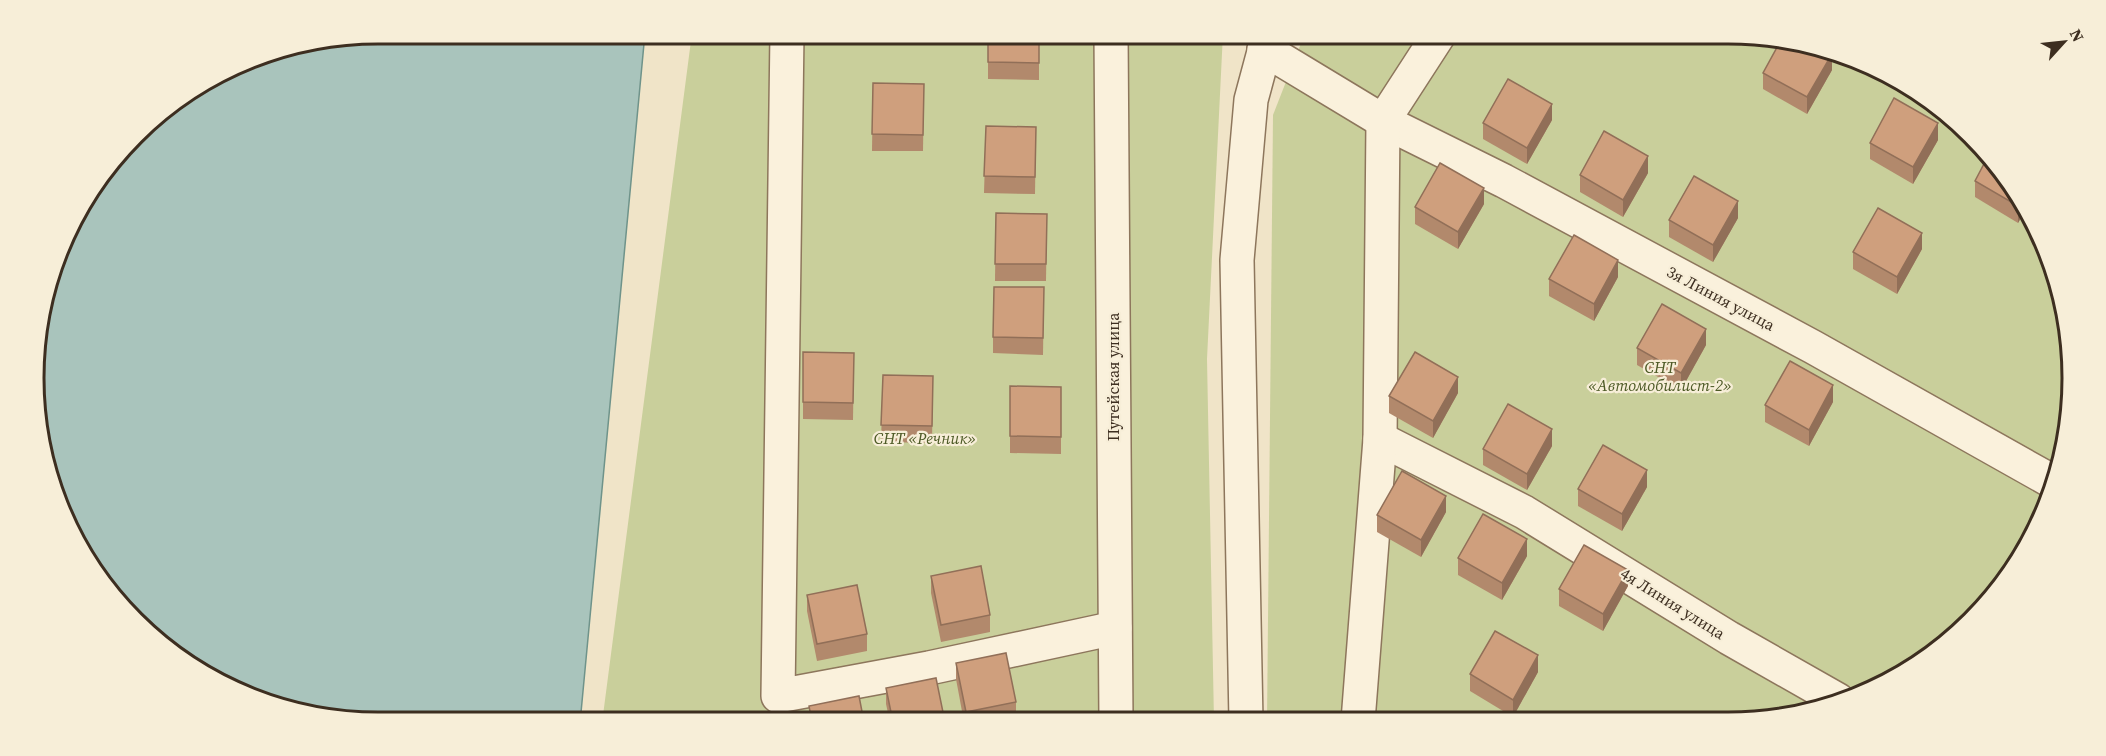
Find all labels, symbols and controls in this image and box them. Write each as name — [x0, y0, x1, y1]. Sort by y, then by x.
north arrow — [2034, 12, 2094, 72]
text: N — [2065, 25, 2090, 46]
street label: 3я Линия улица — [1663, 260, 1780, 336]
street label: Путейская улица — [1102, 312, 1124, 441]
park label: СНТ «Автомобилист-2» — [1588, 356, 1732, 396]
park label: СНТ «Речник» — [874, 427, 976, 449]
street label: 4я Линия улица — [1617, 562, 1730, 644]

